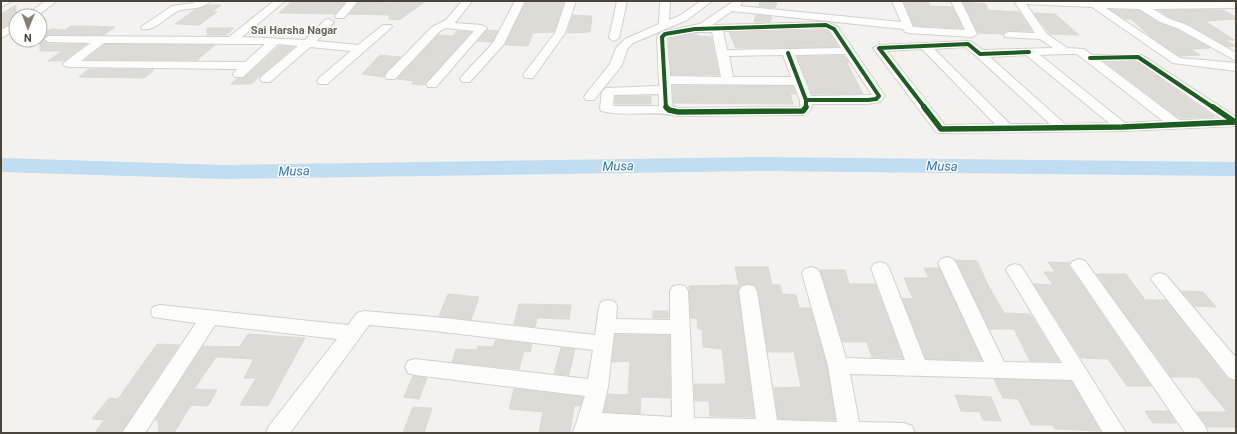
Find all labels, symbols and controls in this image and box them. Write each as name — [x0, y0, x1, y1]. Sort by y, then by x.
north arrow — [8, 8, 48, 48]
district label: Sai Harsha Nagar — [251, 24, 337, 37]
text: N — [24, 31, 32, 44]
water label: Musa — [602, 158, 634, 174]
water label: Musa — [926, 158, 958, 174]
water label: Musa — [278, 163, 310, 179]

